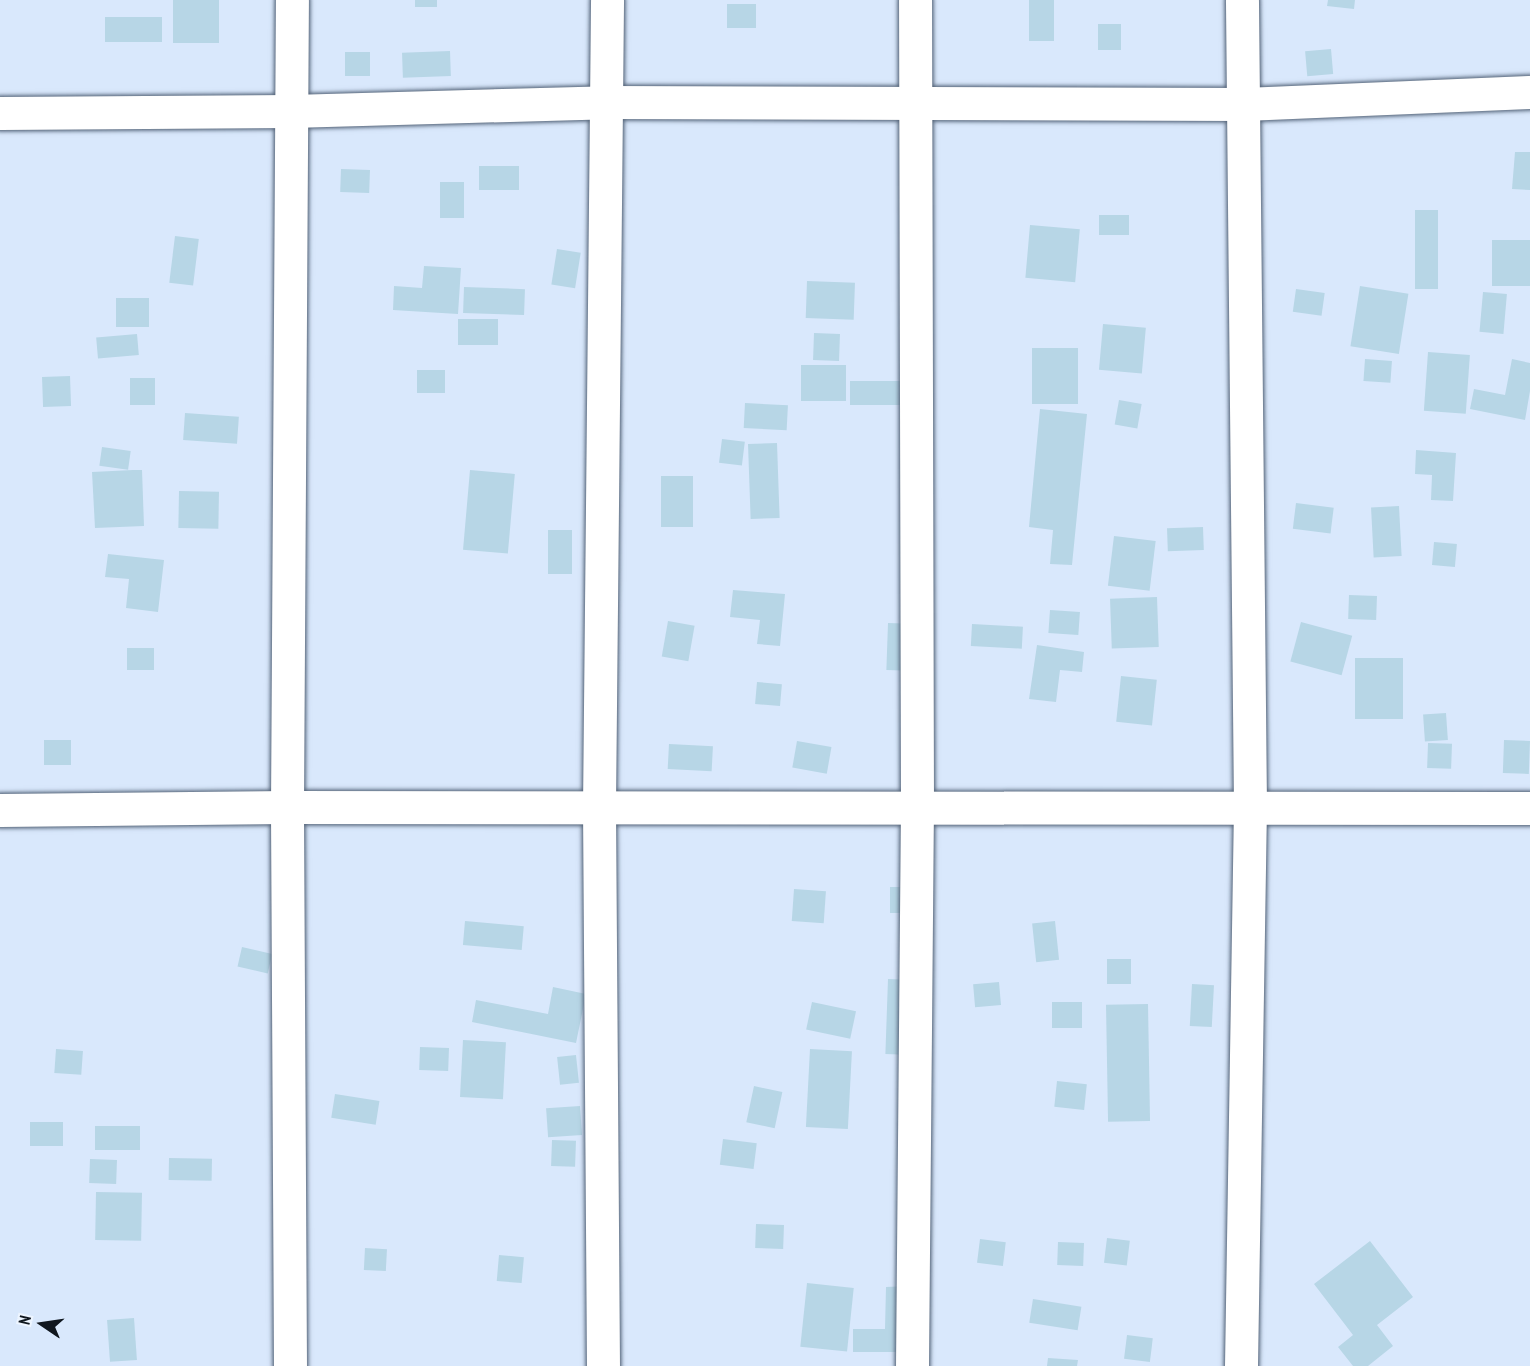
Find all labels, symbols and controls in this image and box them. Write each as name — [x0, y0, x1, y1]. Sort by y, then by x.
north arrow — [12, 1294, 72, 1354]
text: N — [14, 1313, 35, 1326]

